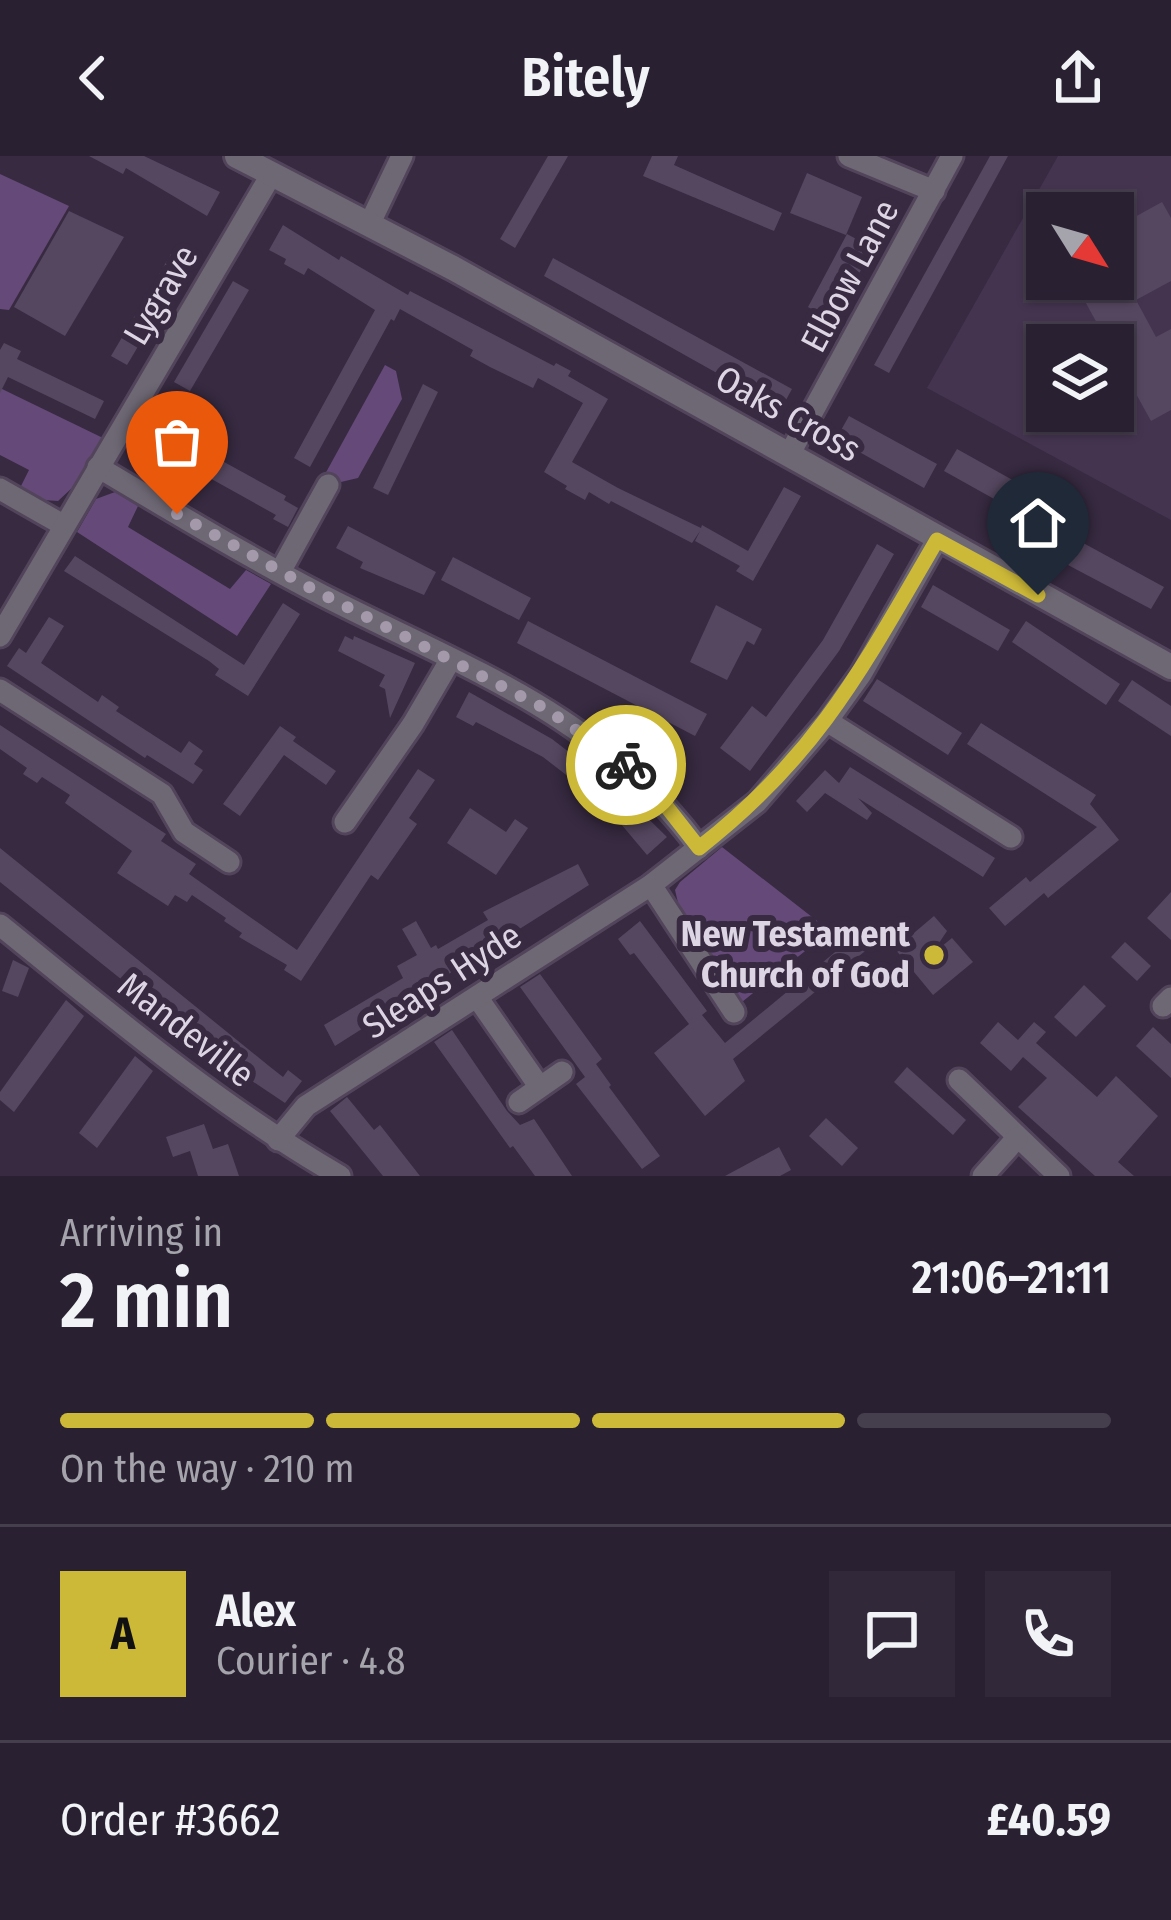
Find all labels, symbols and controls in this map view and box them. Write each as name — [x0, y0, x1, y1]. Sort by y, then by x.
icon: back — [60, 45, 126, 111]
icon: share — [1045, 45, 1111, 111]
text: Bitely — [521, 46, 650, 110]
street label: Elbow Lane — [792, 192, 908, 360]
north arrow — [1026, 192, 1134, 300]
map controls — [1026, 192, 1134, 432]
street label: Lygrave — [114, 237, 208, 353]
button: layers — [1026, 324, 1134, 432]
street label: Oaks Cross — [708, 356, 868, 472]
pin — [126, 391, 228, 514]
icon: bag — [144, 409, 210, 475]
pin — [987, 472, 1089, 595]
icon: home — [1005, 490, 1071, 556]
courier — [566, 705, 686, 825]
icon: bike — [593, 732, 659, 798]
place label: New Testament Church of God — [681, 912, 911, 997]
street label: Sleaps Hyde — [355, 914, 529, 1048]
marker: New Testament Church of God — [921, 942, 947, 968]
street label: Mandeville — [109, 963, 263, 1097]
text: Arriving in — [60, 1210, 223, 1256]
text: 21:06–21:11 — [912, 1251, 1111, 1305]
text: 2 min — [60, 1254, 233, 1348]
text: On the way · 210 m — [60, 1446, 355, 1492]
button: chat — [829, 1571, 955, 1697]
button: phone — [985, 1571, 1111, 1697]
text: Alex — [216, 1584, 296, 1638]
text: A — [111, 1607, 135, 1661]
text: Courier · 4.8 — [216, 1638, 406, 1684]
text: Order #3662 — [60, 1793, 281, 1847]
text: £40.59 — [987, 1793, 1111, 1847]

